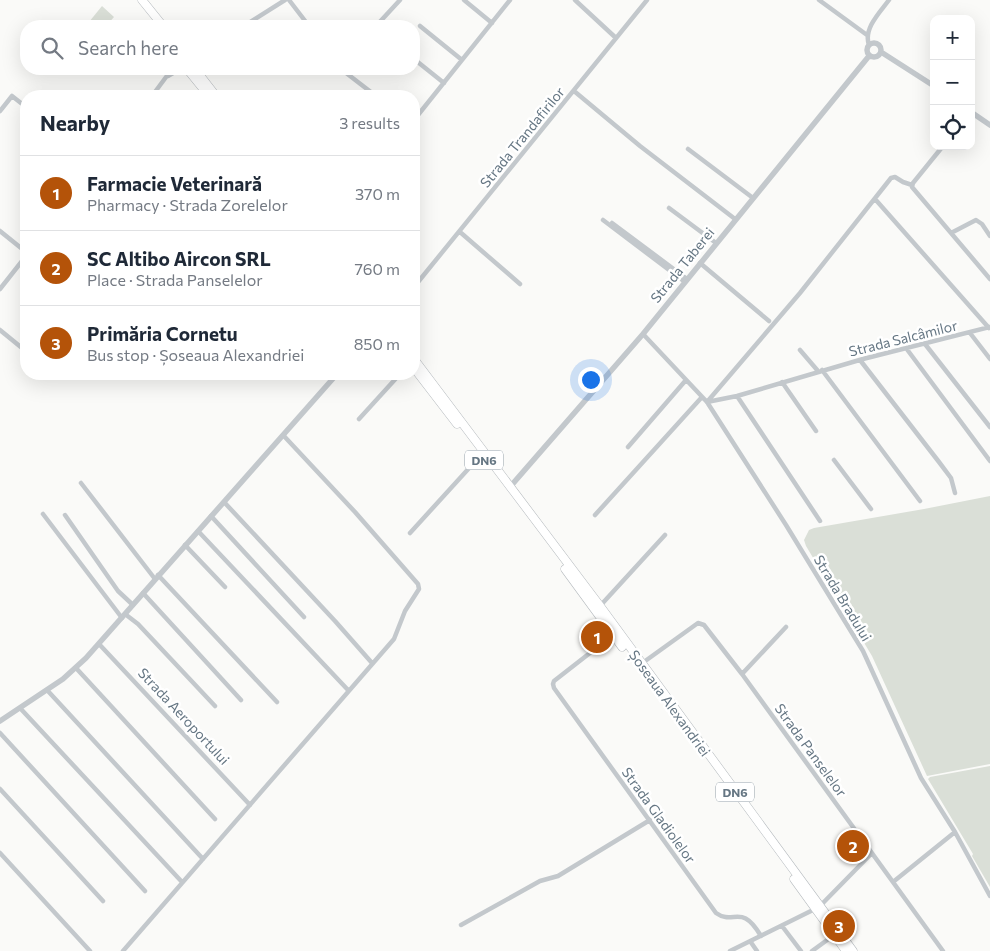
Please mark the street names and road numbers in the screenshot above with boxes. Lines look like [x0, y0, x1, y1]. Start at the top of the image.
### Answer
street label: Strada Trandafirilor [476, 83, 568, 191]
street label: Strada Taberei [647, 224, 717, 306]
street label: Strada Salcâmilor [847, 316, 959, 360]
road number: DN6 [465, 450, 503, 470]
street label: Strada Bradului [811, 552, 875, 644]
street label: Șoseaua Alexandriei [625, 647, 714, 760]
street label: Strada Aeroportului [135, 664, 233, 768]
street label: Strada Panselelor [771, 700, 851, 800]
street label: Strada Gladiolelor [619, 764, 700, 867]
road number: DN6 [716, 782, 754, 802]

